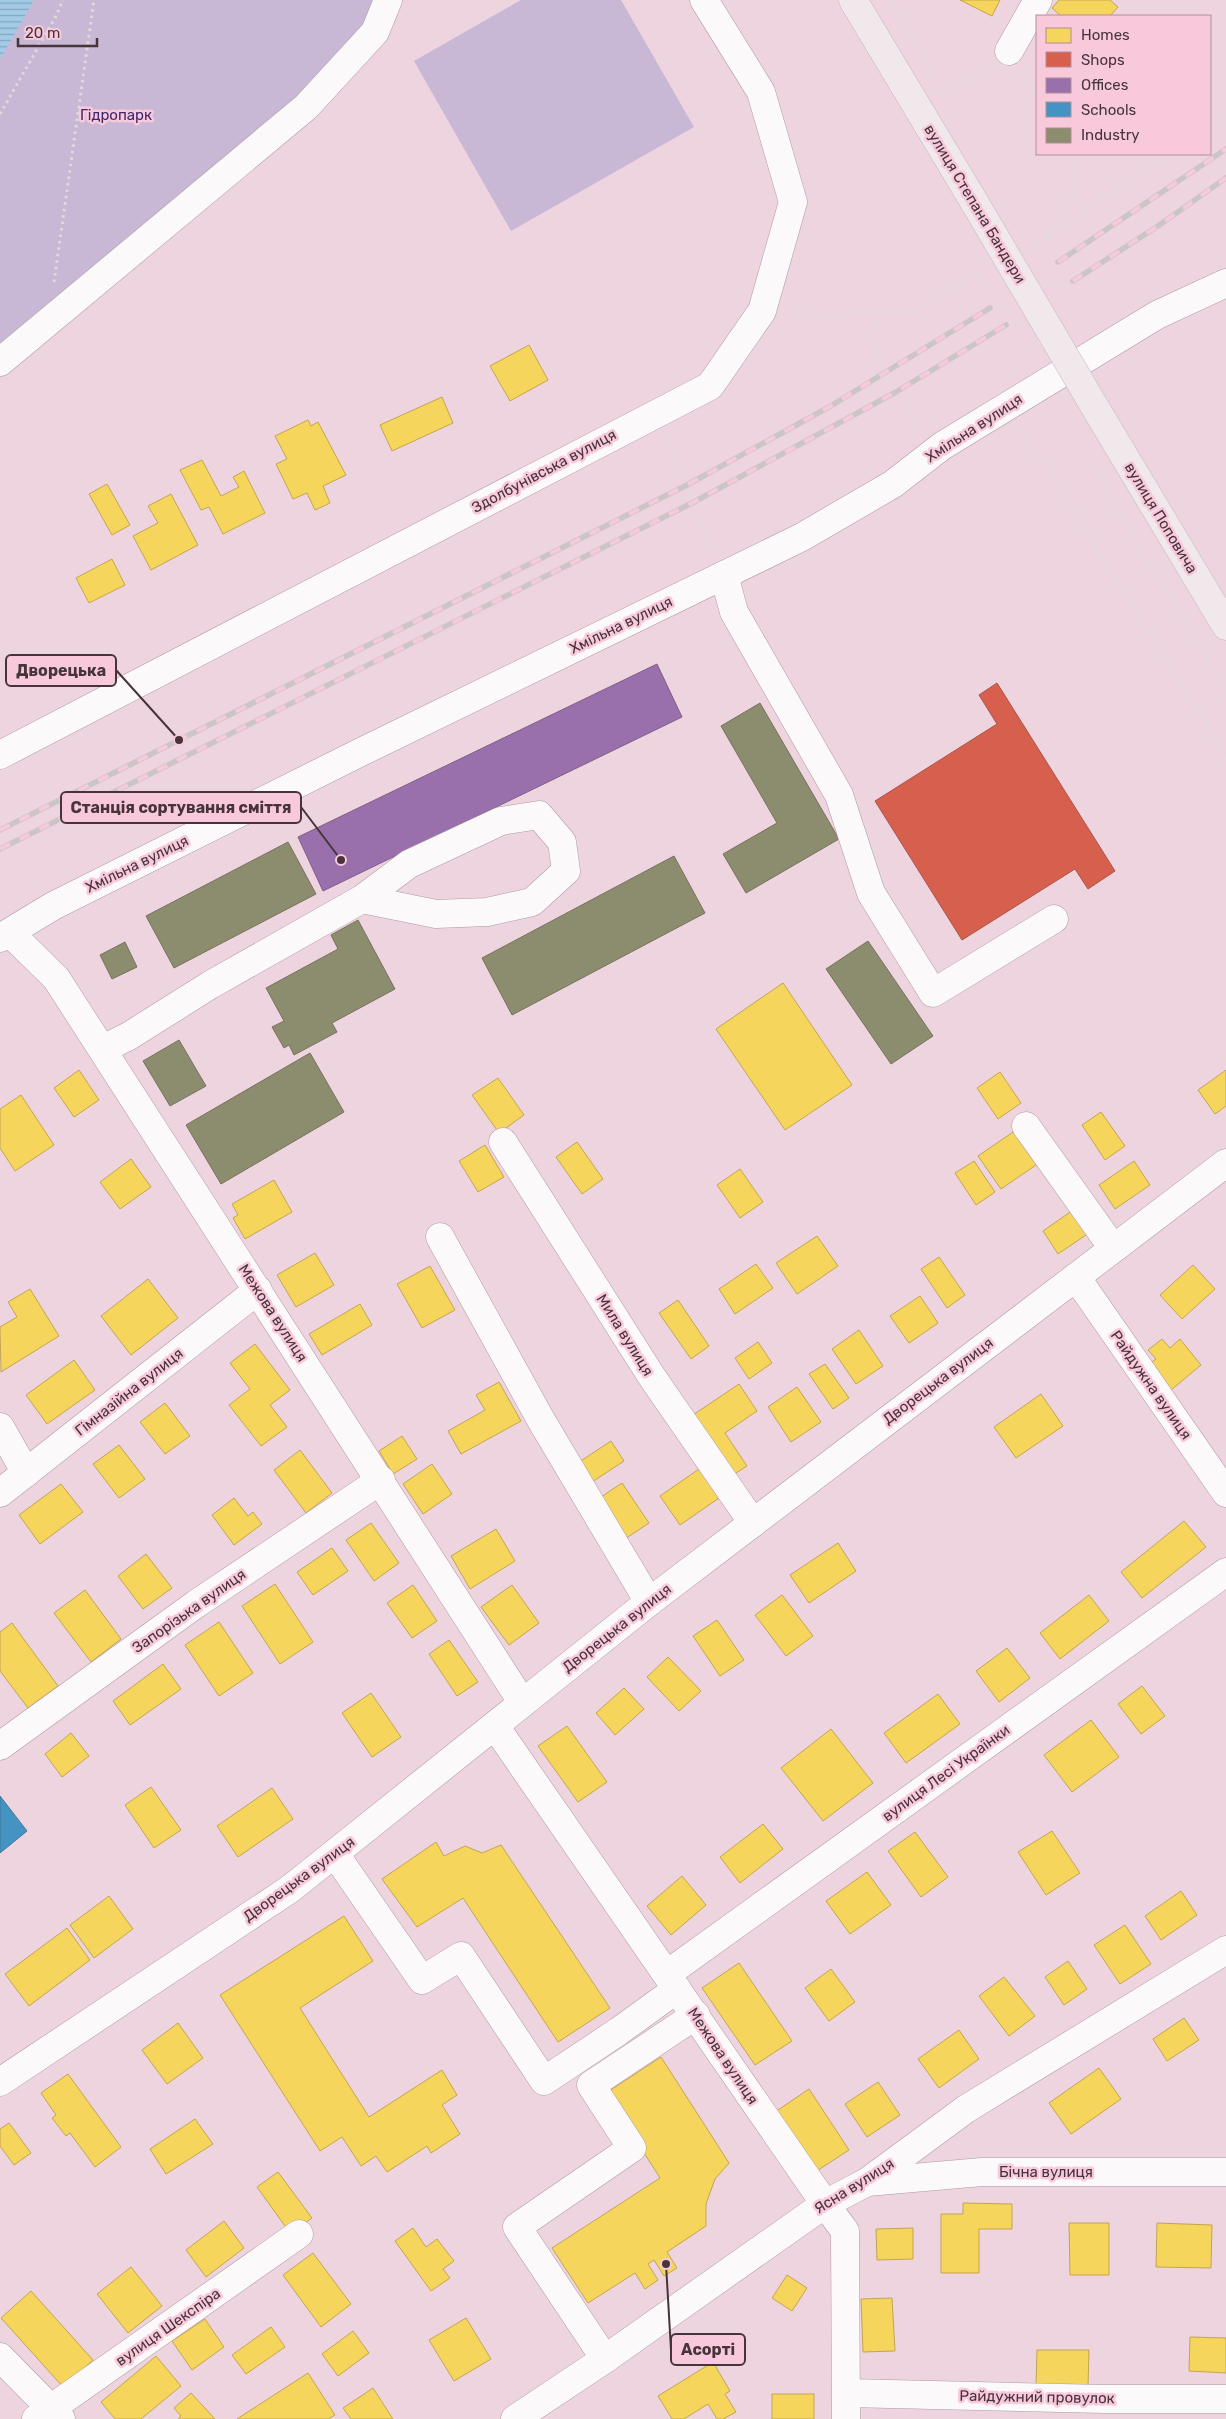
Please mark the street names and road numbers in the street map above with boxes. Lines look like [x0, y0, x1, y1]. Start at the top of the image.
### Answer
street label: вулиця Степана Бандери [920, 121, 1030, 287]
street label: Хмільна вулиця [922, 390, 1026, 466]
street label: Здолбунівська вулиця [469, 425, 619, 517]
street label: вулиця Поповича [1121, 459, 1201, 577]
street label: Хмільна вулиця [567, 592, 675, 658]
street label: Хмільна вулиця [83, 831, 191, 897]
street label: Межова вулиця [235, 1261, 311, 1365]
street label: Мила вулиця [593, 1291, 657, 1379]
street label: Райдужна вулиця [1107, 1327, 1195, 1443]
street label: Дворецька вулиця [879, 1334, 997, 1428]
street label: Гімназійна вулиця [71, 1344, 187, 1440]
street label: Запорізька вулиця [129, 1565, 249, 1657]
street label: Дворецька вулиця [559, 1580, 675, 1676]
street label: вулиця Лесі Українки [879, 1721, 1013, 1825]
street label: Дворецька вулиця [240, 1833, 358, 1925]
street label: Межова вулиця [684, 2004, 762, 2108]
street label: Ясна вулиця [811, 2154, 897, 2218]
street label: Бічна вулиця [999, 2163, 1093, 2181]
street label: вулиця Шекспіра [112, 2284, 224, 2370]
street label: Райдужний провулок [959, 2387, 1115, 2407]

